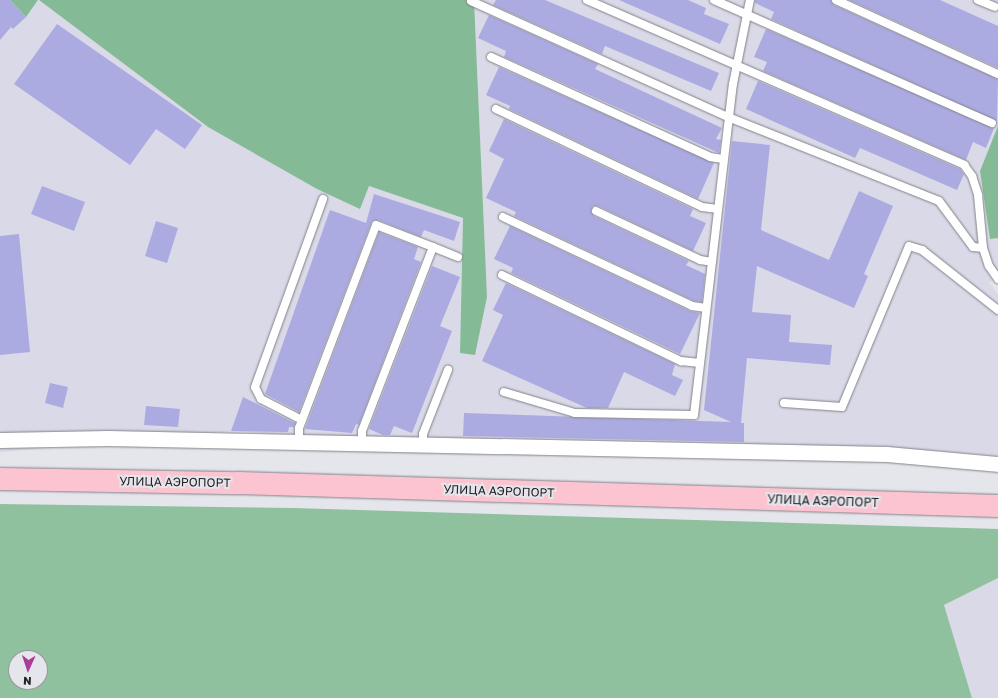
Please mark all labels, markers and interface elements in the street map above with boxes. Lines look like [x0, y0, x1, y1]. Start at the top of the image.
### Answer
street label: УЛИЦА АЭРОПОРТ [119, 474, 231, 490]
street label: УЛИЦА АЭРОПОРТ [443, 482, 555, 500]
street label: УЛИЦА АЭРОПОРТ [767, 492, 879, 510]
north arrow [8, 650, 48, 690]
text: N [23, 675, 32, 688]

